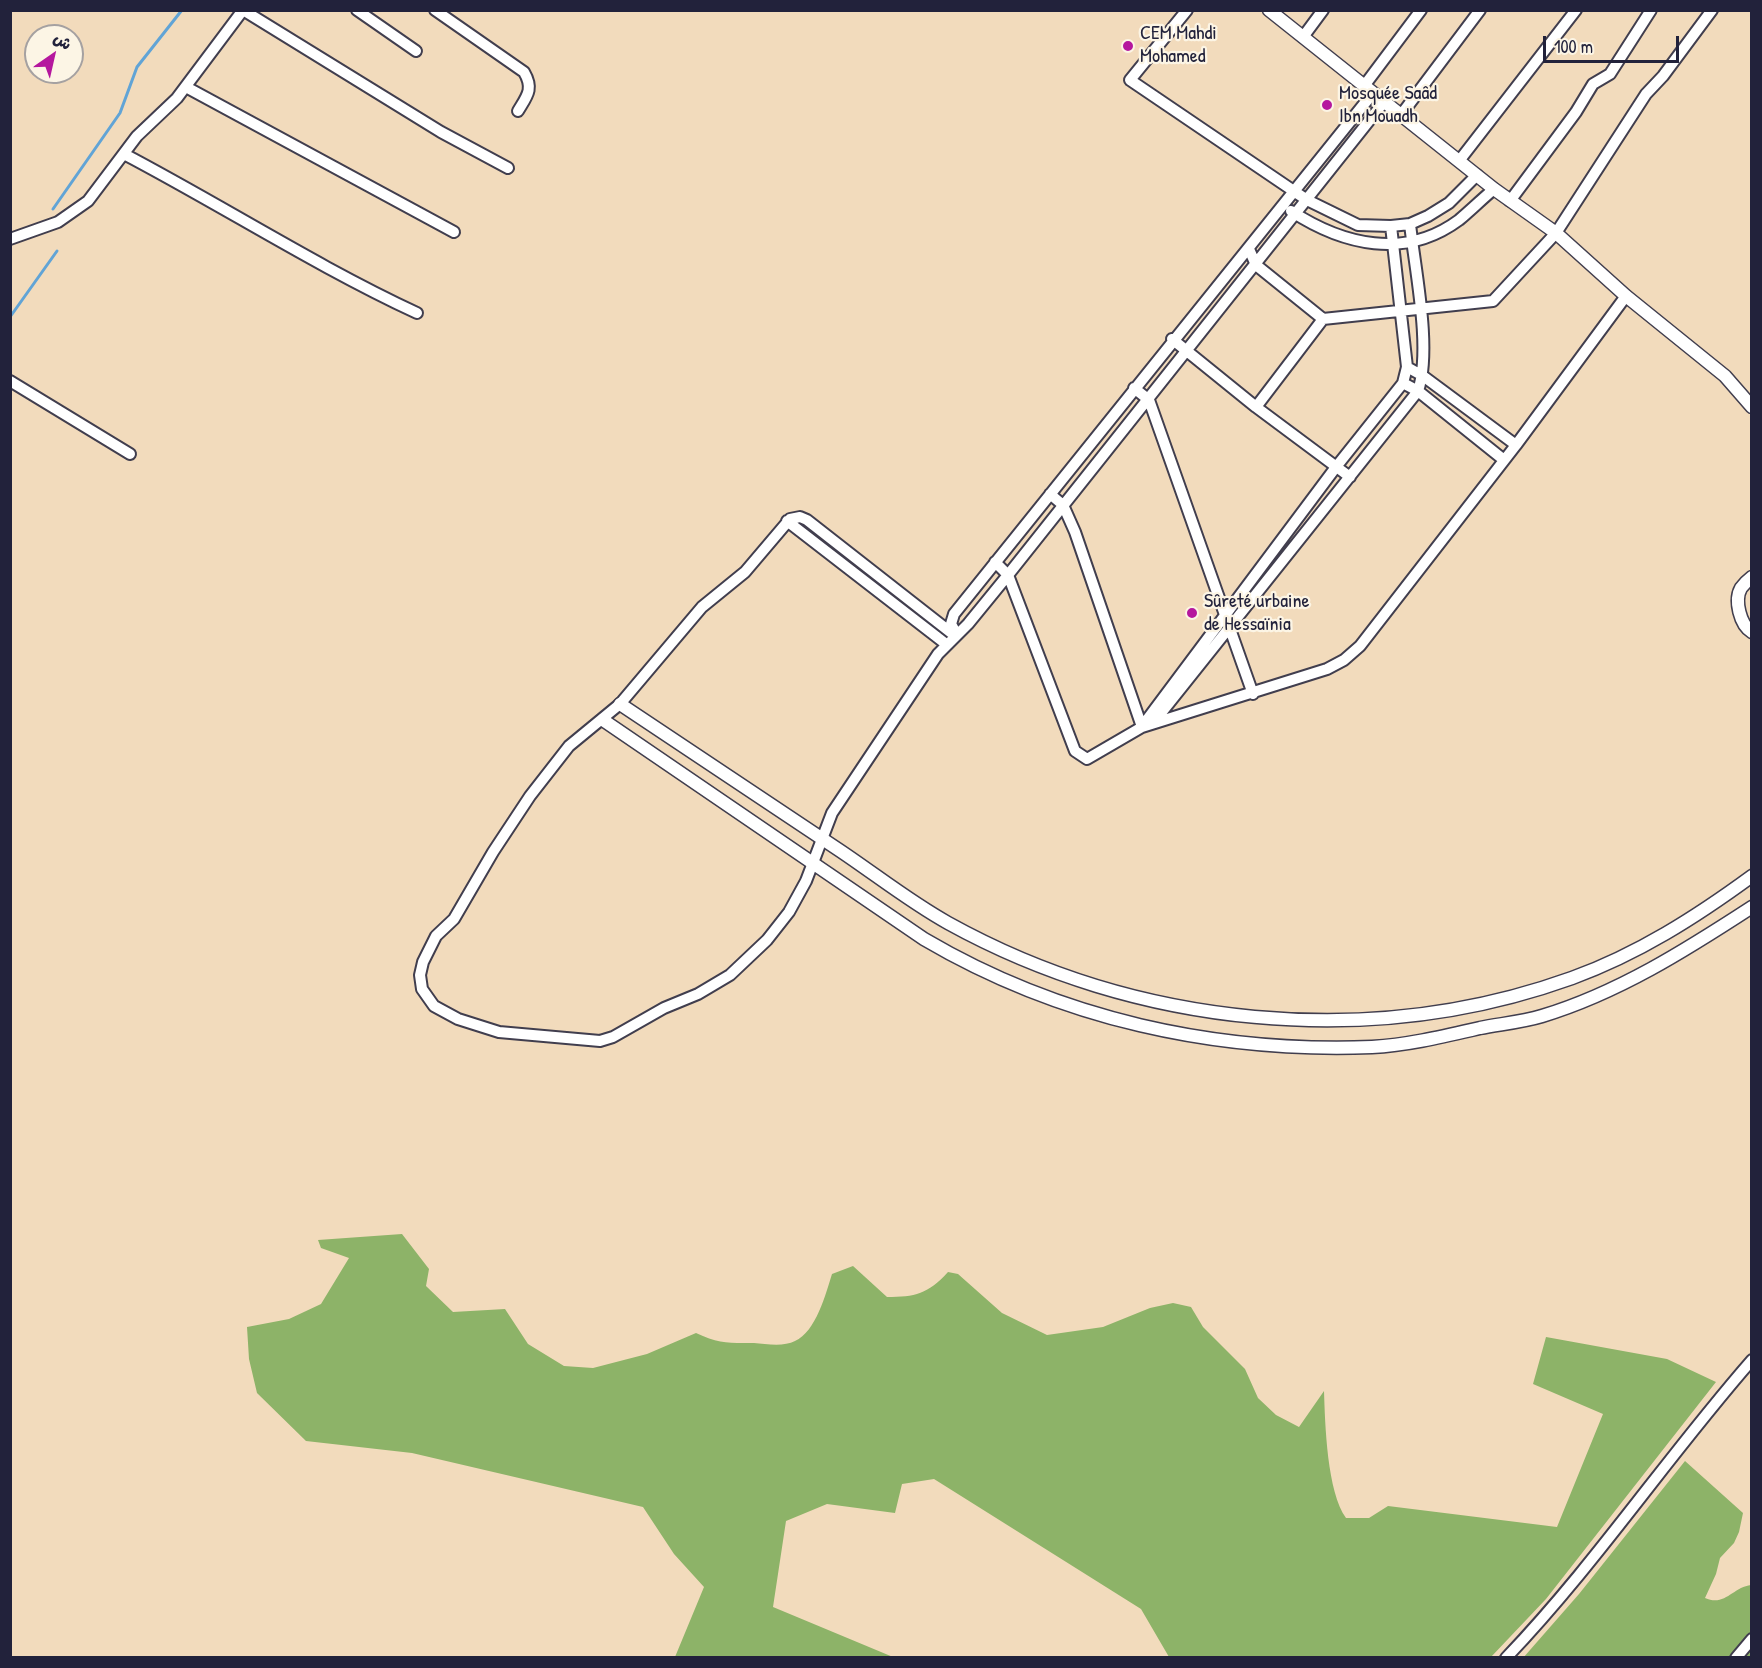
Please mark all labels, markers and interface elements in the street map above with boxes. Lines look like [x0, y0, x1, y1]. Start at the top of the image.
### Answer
place label: CEM Mahdi Mohamed [1140, 22, 1217, 69]
north arrow [24, 24, 84, 84]
scale bar [1546, 24, 1682, 62]
text: ش [49, 27, 76, 55]
text: 100 m [1554, 34, 1593, 59]
marker: CEM Mahdi Mohamed [1121, 39, 1135, 53]
place label: Mosquée Saâd Ibn Mouadh [1339, 82, 1437, 129]
marker: Mosquée Saâd Ibn Mouadh [1320, 98, 1334, 112]
place label: Sûreté urbaine de Hessaïnia [1204, 590, 1310, 637]
marker: Sûreté urbaine de Hessaïnia [1185, 606, 1199, 620]

